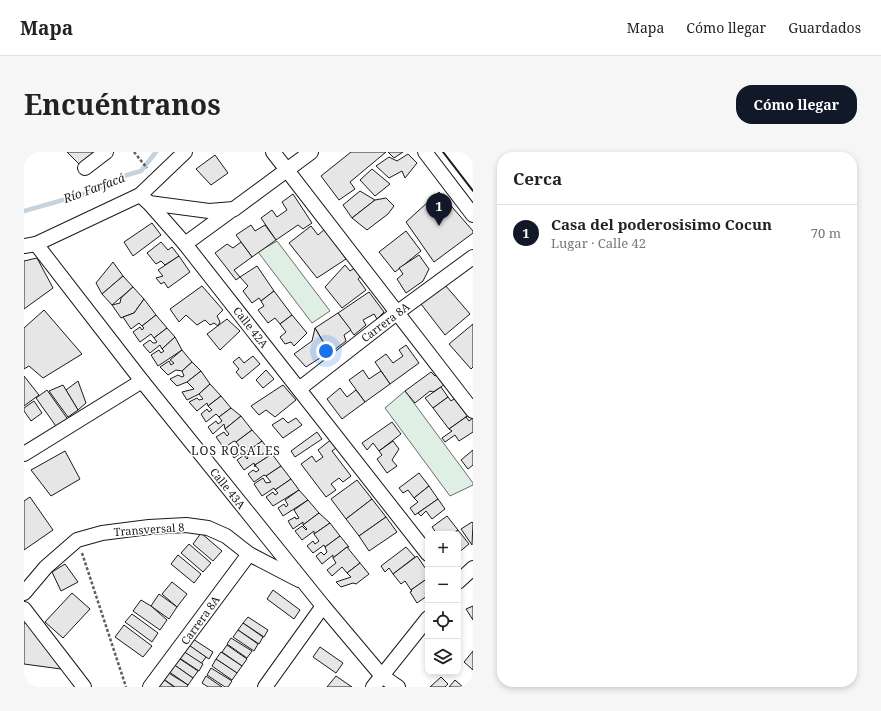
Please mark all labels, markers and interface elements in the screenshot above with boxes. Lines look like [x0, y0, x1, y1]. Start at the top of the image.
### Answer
text: Mapa [20, 15, 73, 41]
text: Mapa [627, 18, 664, 37]
text: Cómo llegar [686, 18, 766, 37]
text: Guardados [788, 18, 861, 37]
text: Encuéntranos [24, 85, 221, 123]
button: Cómo llegar [736, 85, 857, 124]
text: Cerca [513, 167, 562, 190]
water label: Río Farfacá [60, 169, 127, 207]
pin: 1 [426, 193, 452, 226]
text: Casa del poderosisimo Cocun [551, 214, 772, 234]
text: 1 [522, 224, 530, 242]
text: 70 m [811, 224, 841, 242]
text: Lugar · Calle 42 [551, 234, 646, 252]
street label: Carrera 8A [358, 299, 413, 345]
street label: Calle 42A [230, 303, 272, 351]
your location [316, 341, 336, 361]
district label: LOS ROSALES [191, 442, 281, 459]
street label: Calle 43A [207, 464, 249, 512]
street label: Transversal 8 [113, 519, 185, 539]
map controls [425, 531, 461, 675]
button: + [425, 531, 461, 567]
button: − [425, 567, 461, 603]
street label: Carrera 8A [177, 592, 223, 648]
button: locate [425, 603, 461, 639]
button: layers [425, 639, 461, 675]

